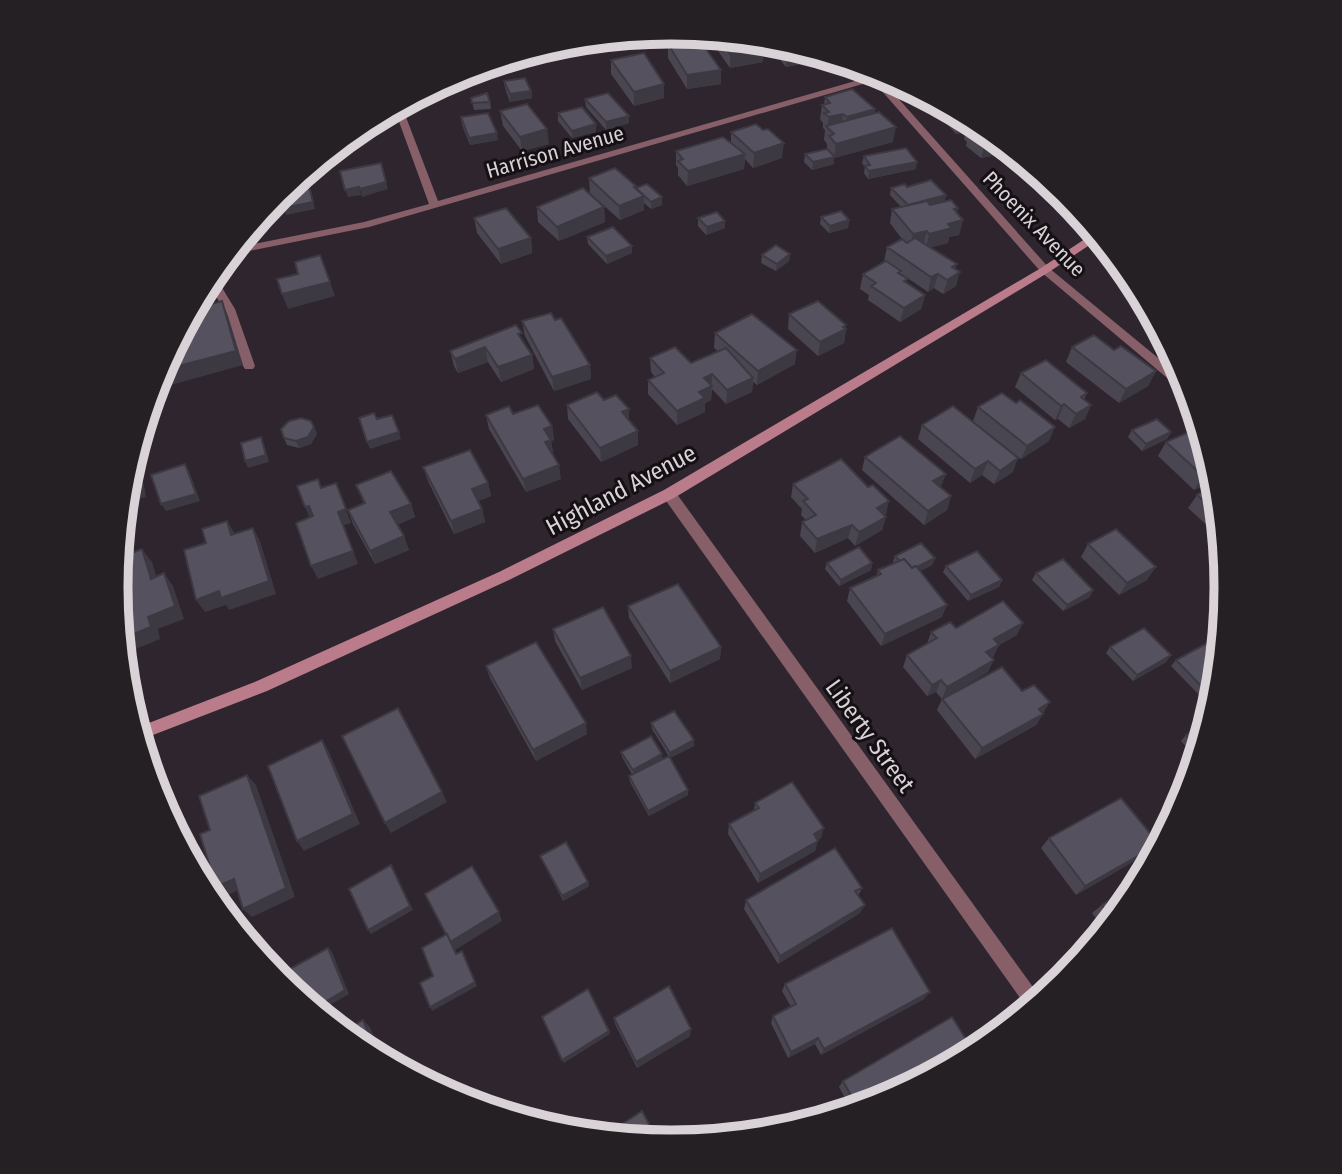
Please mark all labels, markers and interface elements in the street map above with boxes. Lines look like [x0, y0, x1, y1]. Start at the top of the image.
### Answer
street label: Harrison Avenue [483, 120, 627, 184]
street label: Phoenix Avenue [977, 166, 1091, 282]
street label: Highland Avenue [541, 439, 701, 541]
street label: Liberty Street [820, 674, 920, 798]

